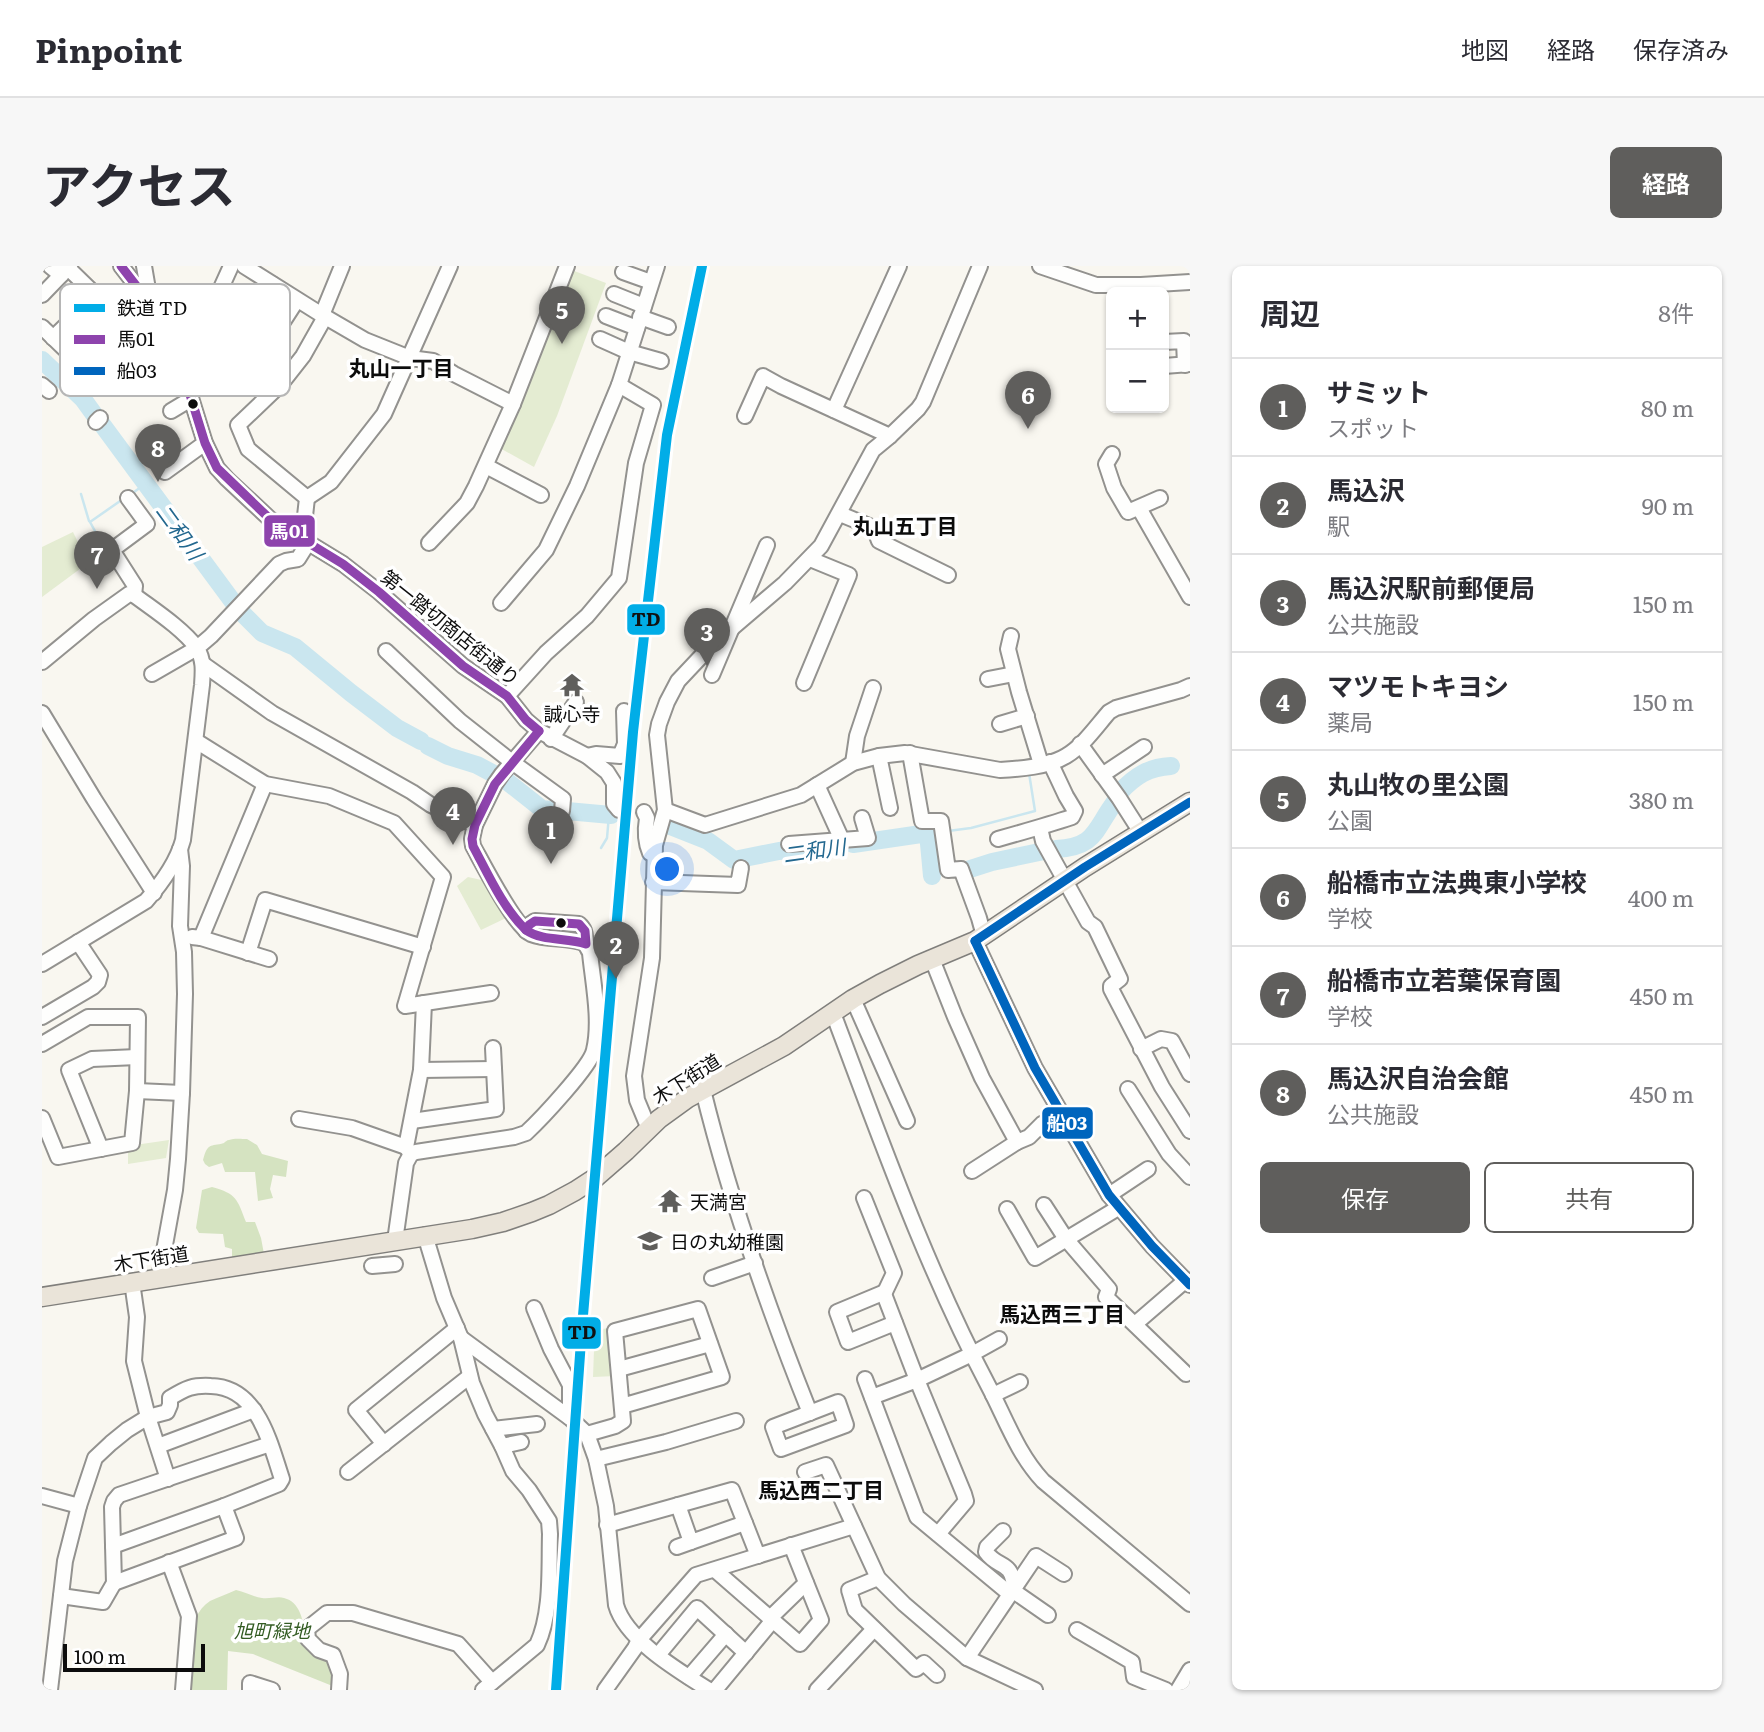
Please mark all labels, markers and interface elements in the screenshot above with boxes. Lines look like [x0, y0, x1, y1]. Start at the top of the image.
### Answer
text: Pinpoint [35, 24, 182, 73]
text: 地図 [1461, 31, 1509, 66]
text: 経路 [1547, 31, 1595, 66]
text: 保存済み [1633, 31, 1729, 66]
text: アクセス [42, 146, 236, 219]
button: 経路 [1610, 147, 1722, 218]
legend [60, 284, 290, 396]
pin: 5 [539, 286, 585, 344]
map controls [1106, 287, 1169, 413]
button: + [1106, 287, 1169, 350]
text: 周辺 [1260, 290, 1320, 334]
text: 鉄道 TD [117, 293, 187, 321]
text: 8件 [1658, 295, 1694, 329]
text: 馬01 [117, 324, 155, 352]
button: − [1106, 350, 1169, 413]
district label: 丸山一丁目 [349, 351, 454, 382]
text: 船03 [117, 356, 157, 384]
pin: 6 [1005, 371, 1051, 429]
text: サミット [1327, 371, 1431, 410]
text: 1 [1278, 390, 1288, 424]
text: 80 m [1641, 390, 1694, 424]
unlabelled marker [186, 397, 200, 411]
text: スポット [1327, 410, 1419, 444]
pin: 8 [135, 424, 181, 482]
text: 馬込沢 [1327, 469, 1405, 508]
text: 2 [1277, 488, 1289, 522]
text: 90 m [1642, 488, 1694, 522]
water label: 二和川 [150, 496, 213, 567]
text: 駅 [1327, 508, 1350, 542]
district label: 丸山五丁目 [853, 509, 958, 540]
line badge: 馬01 [263, 514, 316, 548]
text: 馬01 [270, 516, 308, 544]
pin: 7 [74, 531, 120, 589]
street label: 第一踏切商店街通り [376, 562, 526, 692]
text: 馬込沢駅前郵便局 [1327, 567, 1535, 606]
text: 3 [1277, 586, 1289, 620]
text: 150 m [1633, 586, 1694, 620]
line badge: TD [626, 603, 666, 636]
text: TD [632, 604, 660, 632]
text: 公共施設 [1327, 606, 1419, 640]
pin: 3 [684, 608, 730, 666]
text: マツモトキヨシ [1327, 665, 1509, 704]
temple icon: 誠心寺 [558, 671, 586, 699]
text: 4 [1276, 684, 1290, 718]
text: 150 m [1633, 684, 1694, 718]
place label: 誠心寺 [543, 699, 601, 727]
text: 薬局 [1327, 704, 1373, 738]
text: 丸山牧の里公園 [1327, 763, 1509, 802]
text: 5 [1277, 782, 1289, 816]
text: 380 m [1629, 782, 1694, 816]
pin: 4 [430, 787, 476, 845]
text: 公園 [1327, 802, 1373, 836]
pin: 1 [528, 806, 574, 864]
water label: 二和川 [781, 829, 849, 869]
your location [650, 852, 684, 886]
text: 船橋市立法典東小学校 [1327, 861, 1587, 900]
text: 6 [1276, 880, 1290, 914]
text: 400 m [1628, 880, 1694, 914]
text: 学校 [1327, 900, 1373, 934]
unlabelled marker [554, 916, 568, 930]
pin: 2 [593, 921, 639, 979]
text: 船橋市立若葉保育園 [1327, 959, 1561, 998]
text: 7 [1277, 978, 1289, 1012]
text: 450 m [1629, 978, 1694, 1012]
text: 学校 [1327, 998, 1373, 1032]
street label: 木下街道 [646, 1046, 726, 1110]
text: 馬込沢自治会館 [1327, 1057, 1509, 1096]
text: 8 [1276, 1076, 1290, 1110]
text: 450 m [1629, 1076, 1694, 1110]
text: 公共施設 [1327, 1096, 1419, 1130]
line badge: 船03 [1041, 1106, 1094, 1140]
text: 船03 [1047, 1108, 1087, 1136]
button: 保存 [1260, 1162, 1470, 1233]
button: 共有 [1484, 1162, 1694, 1233]
temple icon: 天満宮 [656, 1187, 684, 1215]
place label: 天満宮 [690, 1187, 747, 1215]
school or university icon: 日の丸幼稚園 [636, 1227, 664, 1255]
place label: 日の丸幼稚園 [670, 1227, 784, 1255]
street label: 木下街道 [111, 1238, 191, 1278]
district label: 馬込西三丁目 [999, 1297, 1125, 1328]
line badge: TD [561, 1316, 602, 1350]
text: TD [568, 1317, 596, 1345]
district label: 馬込西二丁目 [758, 1473, 884, 1504]
park label: 旭町緑地 [234, 1616, 312, 1644]
scale bar [63, 1641, 205, 1673]
text: 100 m [74, 1642, 126, 1670]

